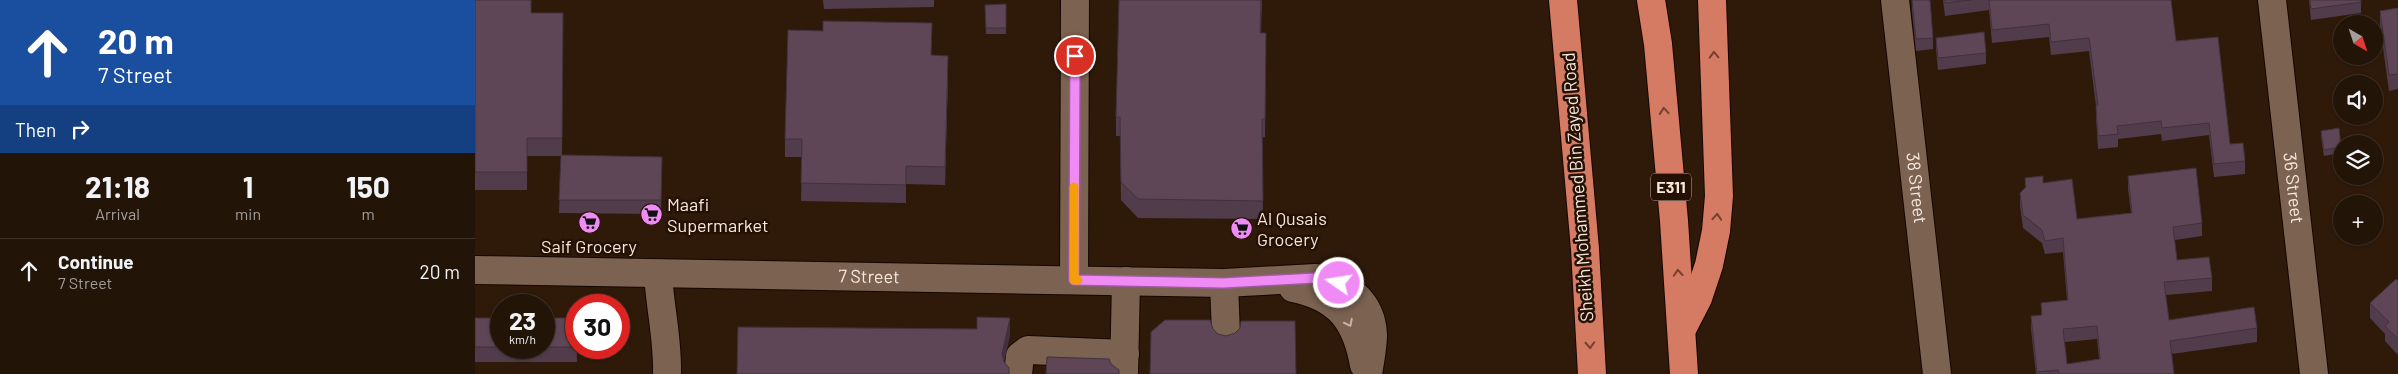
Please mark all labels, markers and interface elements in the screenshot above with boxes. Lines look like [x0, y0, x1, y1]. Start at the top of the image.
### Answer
north arrow [2333, 15, 2383, 65]
map controls [2333, 15, 2383, 245]
text: 20 m [98, 19, 174, 61]
icon: ahead [15, 20, 80, 85]
pin [1054, 35, 1096, 77]
icon: arrive [1061, 42, 1089, 70]
one-way arrow [1709, 50, 1719, 58]
street label: Sheikh Mohammed Bin Zayed Road [1557, 52, 1597, 322]
text: 7 Street [98, 61, 173, 87]
button: sound [2333, 75, 2383, 125]
one-way arrow [1659, 107, 1670, 115]
icon: right [66, 115, 94, 143]
text: Then [15, 118, 56, 141]
button: layers [2333, 135, 2383, 185]
street label: 38 Street [1902, 151, 1932, 224]
street label: 36 Street [2279, 151, 2309, 224]
text: 21:18 [85, 168, 150, 204]
text: 1 [243, 168, 253, 204]
text: 150 [346, 168, 390, 204]
road number: E311 [1651, 173, 1691, 200]
place label: Maafi Supermarket [667, 193, 768, 236]
button: + [2333, 195, 2383, 245]
supermarket icon: Maafi Supermarket [639, 203, 663, 227]
text: Arrival [95, 204, 140, 223]
text: min [235, 204, 261, 223]
text: m [361, 204, 375, 223]
place label: Al Qusais Grocery [1257, 207, 1327, 250]
supermarket icon: Saif Grocery [577, 210, 601, 234]
one-way arrow [1712, 213, 1723, 221]
supermarket icon: Al Qusais Grocery [1229, 217, 1253, 241]
place label: Saif Grocery [541, 235, 637, 257]
text: Continue [58, 250, 134, 273]
position arrow [1312, 256, 1364, 308]
icon: ahead [15, 257, 43, 285]
text: 20 m [420, 260, 460, 283]
street label: 7 Street [838, 264, 900, 287]
one-way arrow [1672, 269, 1683, 277]
text: 7 Street [58, 273, 112, 292]
speed limit sign: 30 [565, 294, 630, 359]
text: 23 [509, 305, 536, 335]
one-way arrow [1343, 318, 1353, 327]
text: km/h [509, 332, 536, 346]
one-way arrow [1585, 341, 1596, 349]

